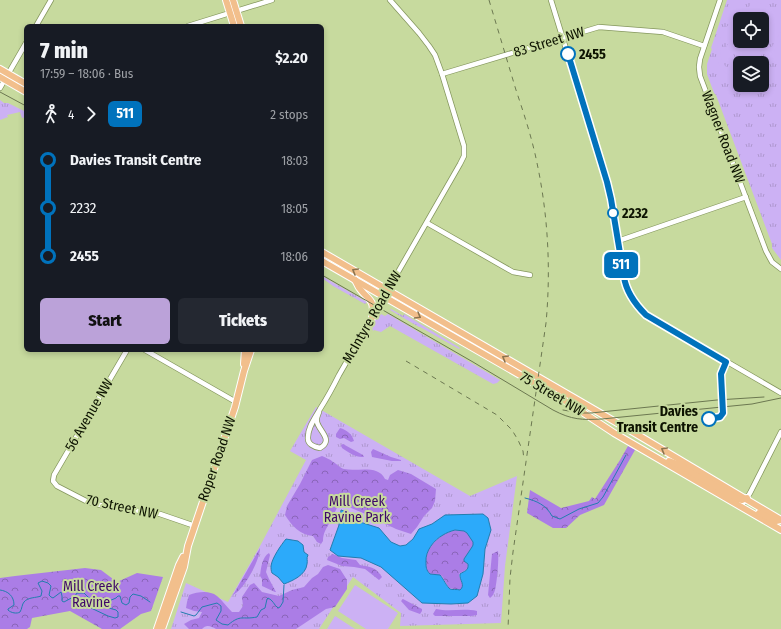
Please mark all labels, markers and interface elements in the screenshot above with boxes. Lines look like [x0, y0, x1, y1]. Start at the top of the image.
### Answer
map controls [733, 12, 769, 92]
button: locate [733, 12, 769, 48]
street label: 83 Street NW [511, 23, 587, 61]
text: 7 min [40, 37, 88, 64]
marker: 2455 [560, 46, 576, 62]
place label: 2455 [578, 46, 606, 63]
text: $2.20 [275, 49, 308, 67]
button: layers [733, 56, 769, 92]
text: 17:59 – 18:06 · Bus [40, 66, 133, 81]
street label: Wagner Road NW [698, 89, 749, 186]
icon: walk [40, 103, 62, 125]
icon: forward [80, 103, 102, 125]
text: 511 [116, 105, 134, 122]
text: 4 [68, 107, 74, 122]
text: 2 stops [270, 107, 308, 122]
text: Davies Transit Centre [70, 151, 201, 169]
text: 18:03 [281, 153, 308, 168]
text: 2232 [70, 199, 96, 217]
text: 18:05 [281, 201, 308, 216]
place label: 2232 [621, 205, 648, 222]
marker: 2232 [607, 207, 619, 219]
text: 2455 [70, 247, 99, 265]
text: 18:06 [280, 249, 308, 264]
line badge: 511 [598, 252, 644, 278]
text: 511 [612, 256, 630, 273]
street label: McIntyre Road NW [339, 267, 406, 366]
one-way arrow [352, 269, 359, 276]
button: Start [40, 298, 170, 344]
button: Tickets [178, 298, 308, 344]
one-way arrow [414, 311, 421, 318]
one-way arrow [502, 356, 509, 363]
street label: 75 Street NW [517, 368, 588, 420]
street label: 56 Avenue NW [61, 375, 117, 454]
place label: Davies Transit Centre [617, 403, 698, 436]
marker: Davies Transit Centre [701, 411, 717, 427]
street label: Roper Road NW [195, 414, 240, 504]
one-way arrow [661, 448, 669, 455]
street label: 70 Street NW [85, 491, 160, 523]
park label: Mill Creek Ravine Park [324, 493, 391, 526]
park label: Mill Creek Ravine [63, 578, 119, 611]

